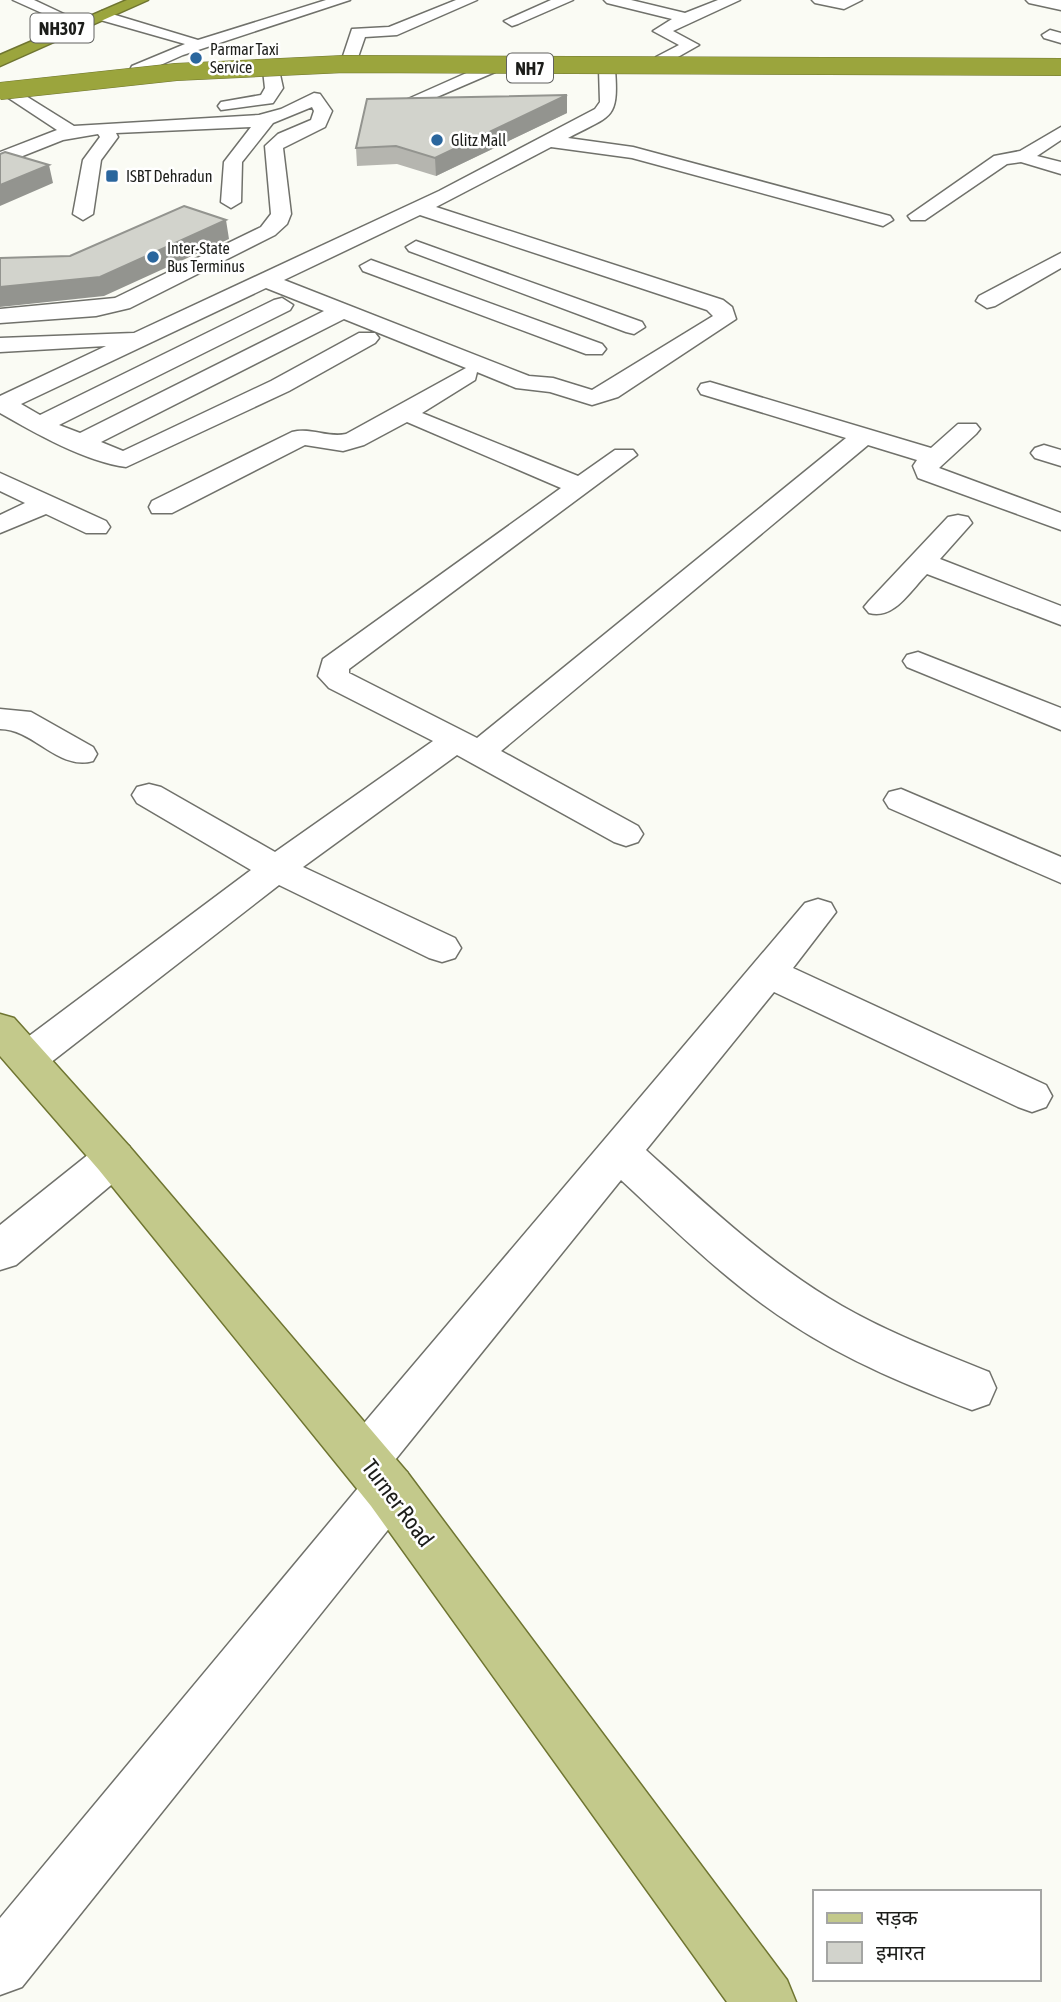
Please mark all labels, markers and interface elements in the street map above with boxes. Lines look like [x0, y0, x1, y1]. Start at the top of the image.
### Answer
road number: NH307 [31, 13, 94, 42]
place label: Parmar Taxi Service [210, 40, 279, 76]
marker: Parmar Taxi Service [188, 50, 204, 66]
road number: NH7 [507, 54, 553, 82]
place label: Glitz Mall [451, 131, 507, 149]
marker: Glitz Mall [429, 132, 445, 148]
place label: ISBT Dehradun [126, 167, 213, 185]
marker: ISBT Dehradun [104, 168, 120, 184]
place label: Inter-State Bus Terminus [167, 239, 245, 275]
marker: Inter-State Bus Terminus [145, 249, 161, 265]
street label: Turner Road [357, 1454, 439, 1552]
legend [813, 1890, 1040, 1981]
text: सड़क [876, 1905, 918, 1929]
text: इमारत [876, 1940, 926, 1964]

